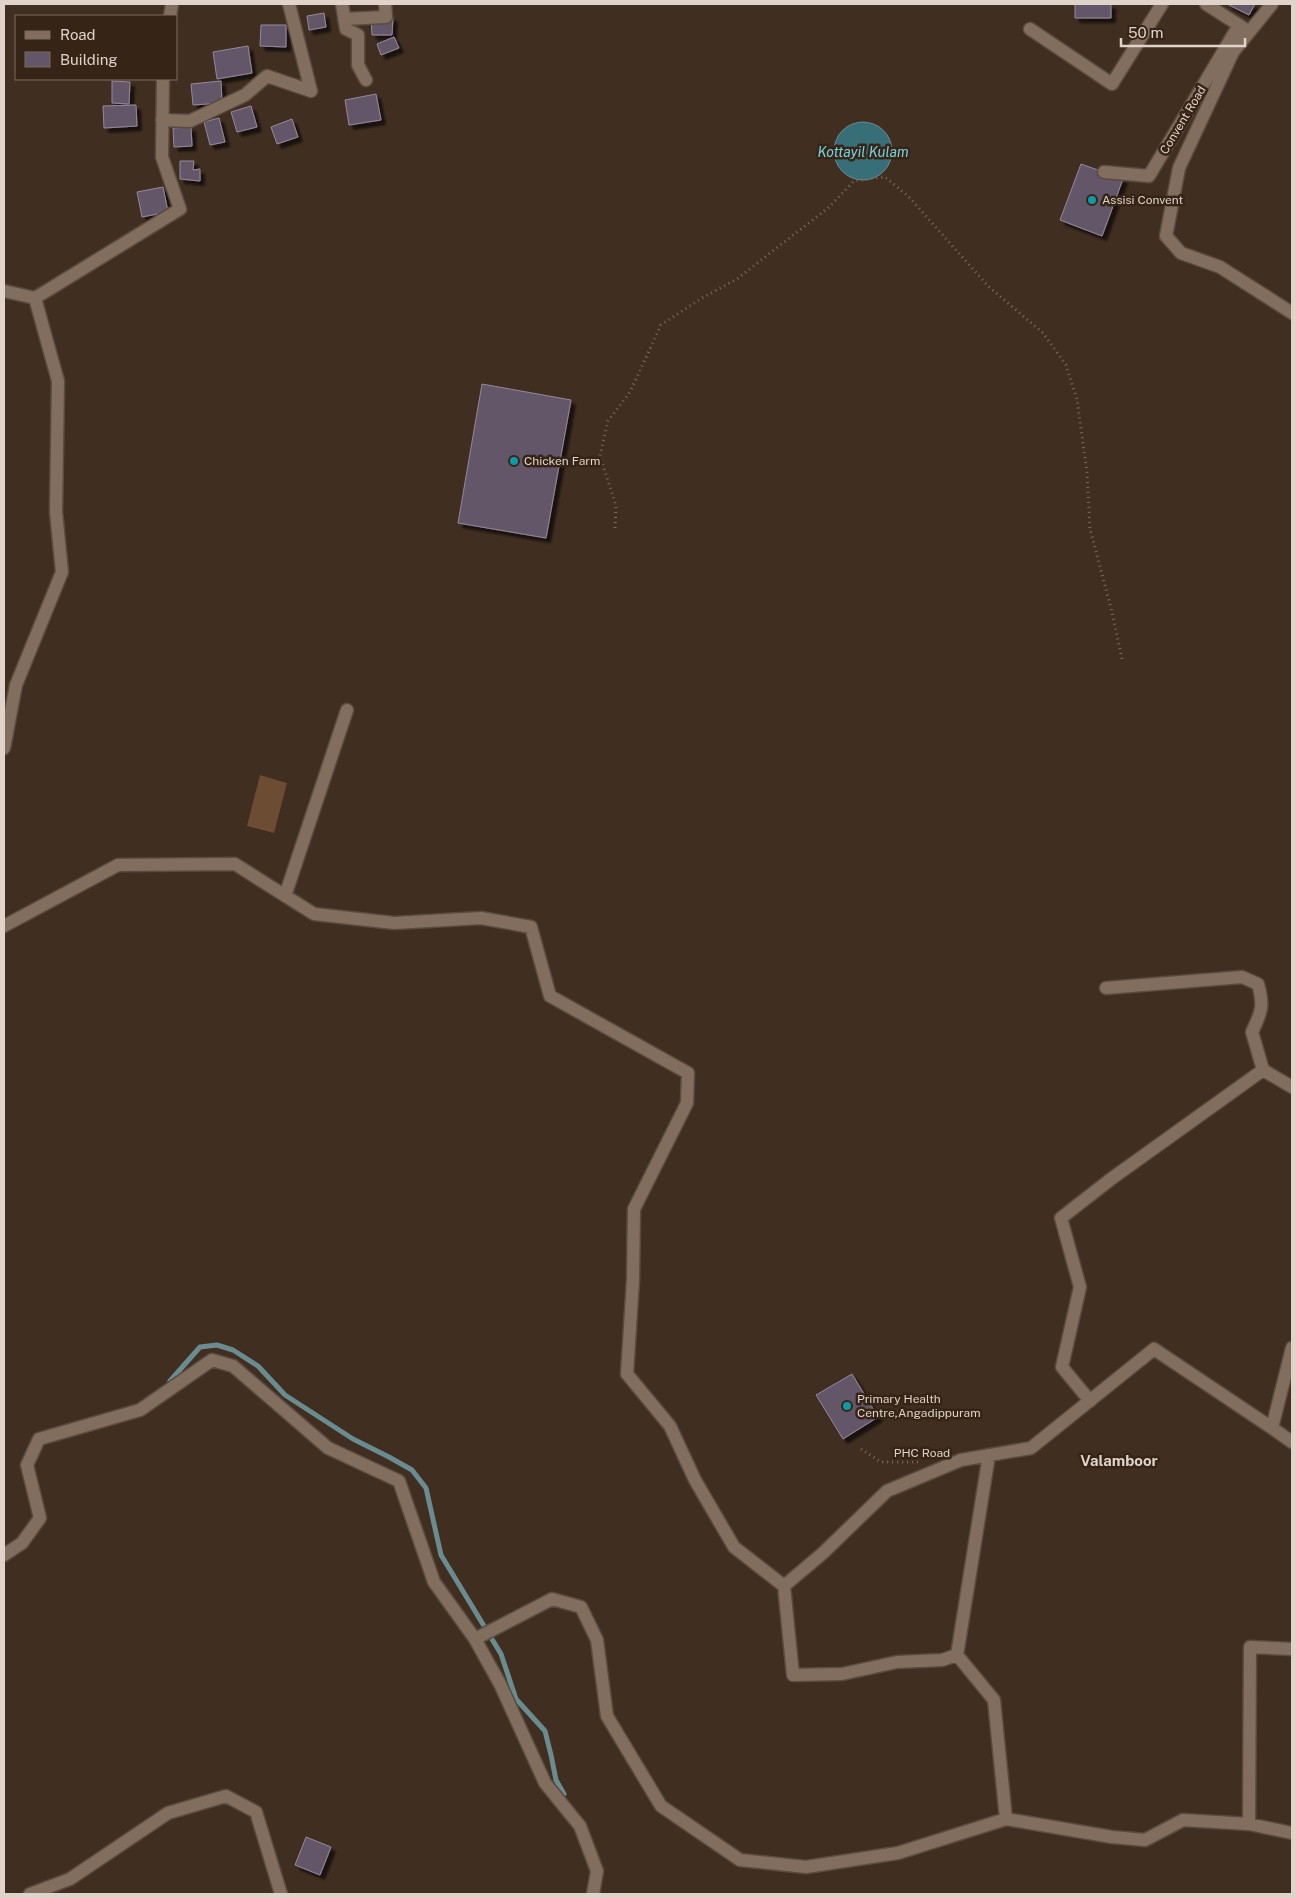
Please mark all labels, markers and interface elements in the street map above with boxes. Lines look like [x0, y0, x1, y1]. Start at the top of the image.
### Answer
legend [15, 15, 178, 80]
scale bar [1121, 15, 1245, 47]
text: 50 m [1128, 24, 1163, 41]
text: Road [60, 26, 96, 43]
text: Building [60, 51, 118, 68]
street label: Convent Road [1157, 83, 1209, 157]
water label: Kottayil Kulam [817, 144, 909, 160]
place label: Assisi Convent [1102, 193, 1184, 207]
marker: Assisi Convent [1086, 194, 1098, 206]
place label: Chicken Farm [524, 454, 600, 468]
marker: Chicken Farm [508, 455, 520, 467]
place label: Primary Health Centre,Angadippuram [857, 1392, 981, 1420]
marker: Primary Health Centre,Angadippuram [841, 1400, 853, 1412]
street label: PHC Road [894, 1446, 950, 1460]
district label: Valamboor [1080, 1452, 1158, 1469]

